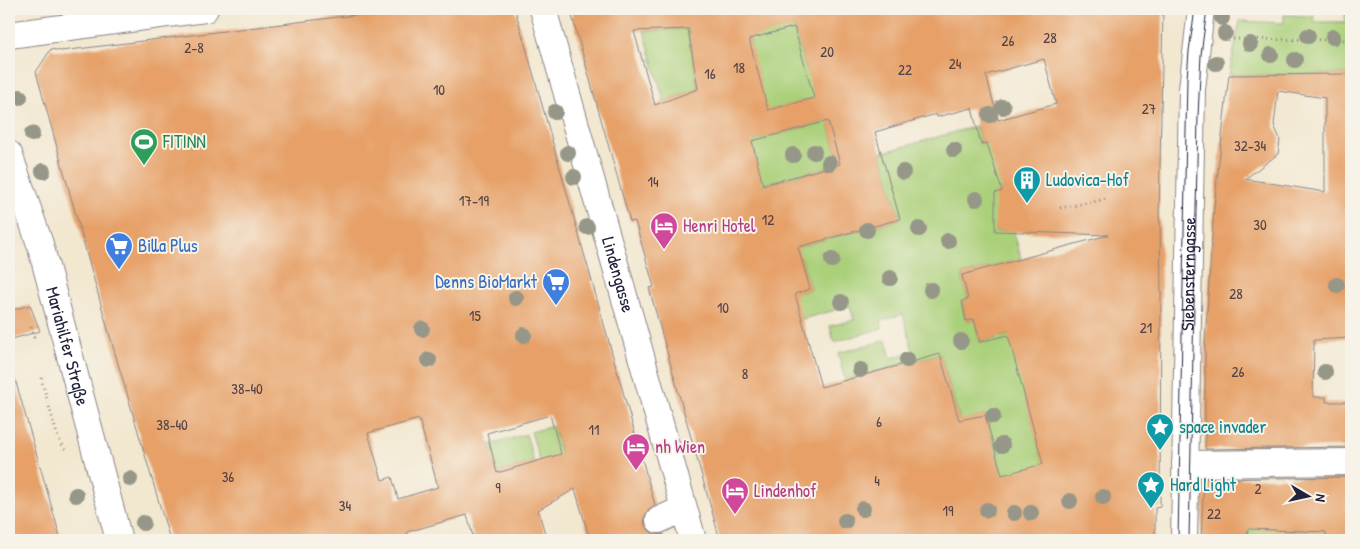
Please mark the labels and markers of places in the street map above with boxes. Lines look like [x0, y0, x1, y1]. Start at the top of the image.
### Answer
sports icon: FITINN [129, 127, 159, 166]
place label: FITINN [162, 129, 206, 154]
building icon: Ludovica-Hof [1012, 165, 1042, 204]
place label: Ludovica-Hof [1046, 167, 1129, 192]
hotel icon: Henri Hotel [649, 211, 679, 250]
place label: Henri Hotel [683, 213, 756, 238]
supermarket icon: Billa Plus [104, 231, 134, 270]
place label: Billa Plus [138, 233, 198, 258]
supermarket icon: Denns BioMarkt [541, 267, 571, 306]
place label: Denns BioMarkt [435, 269, 538, 294]
place icon: space invader [1145, 412, 1175, 451]
place label: space invader [1179, 414, 1267, 439]
hotel icon: nh Wien [621, 432, 651, 471]
place label: nh Wien [655, 434, 705, 459]
place icon: Hard Light [1136, 470, 1166, 509]
place label: Hard Light [1170, 472, 1237, 497]
hotel icon: Lindenhof [720, 476, 750, 515]
place label: Lindenhof [754, 478, 817, 503]

